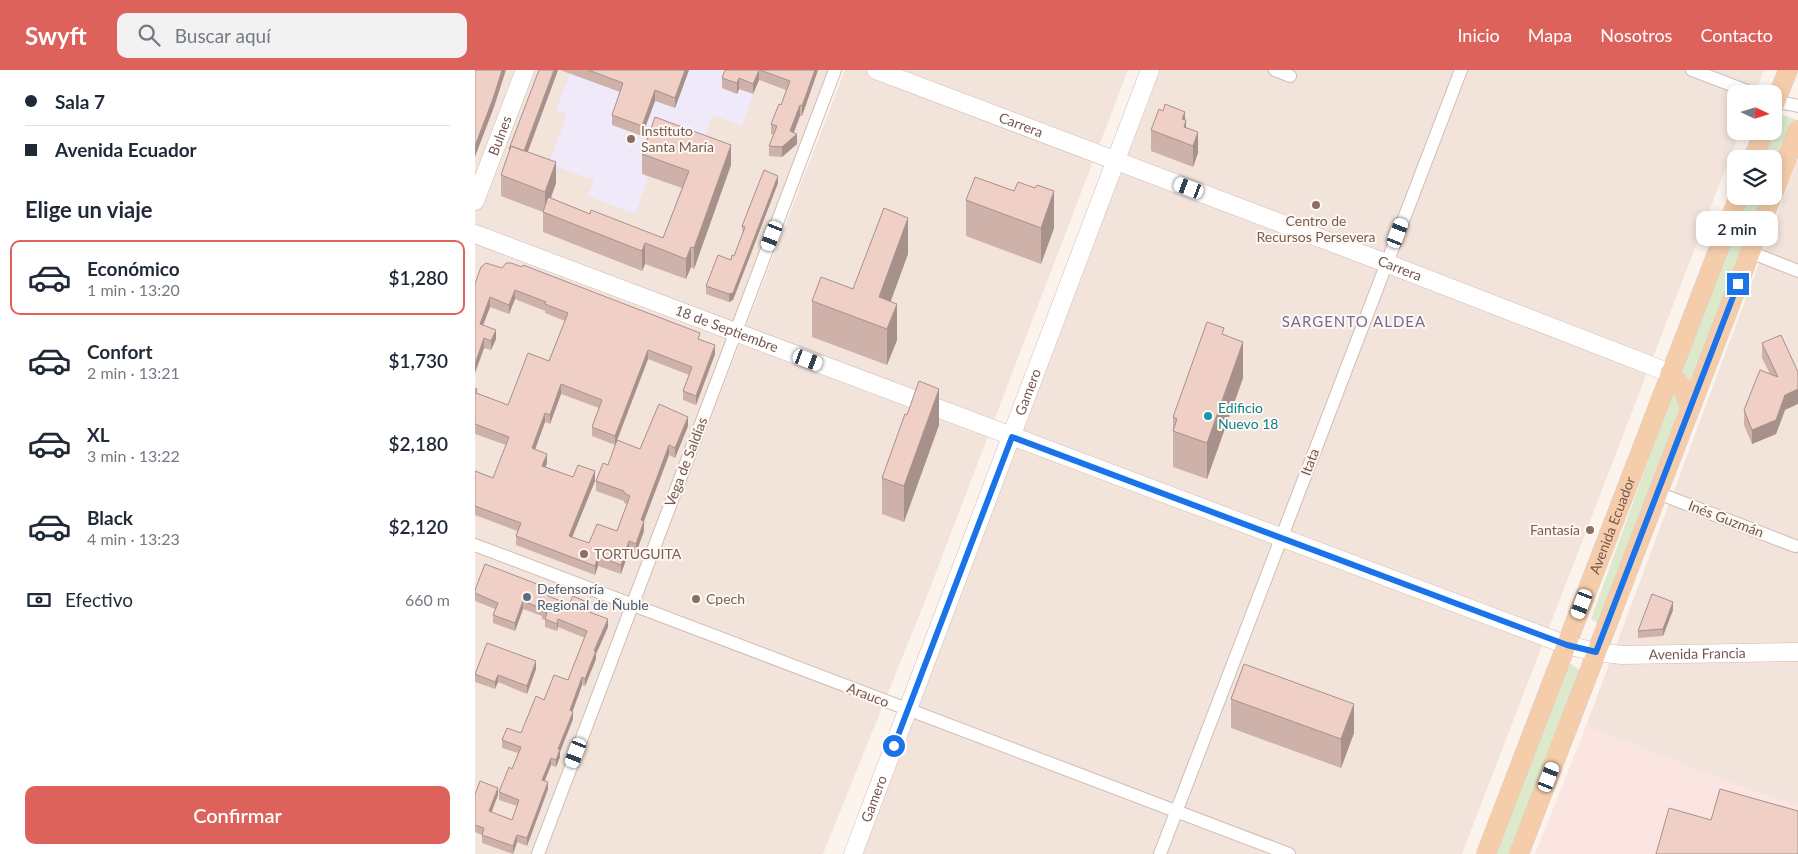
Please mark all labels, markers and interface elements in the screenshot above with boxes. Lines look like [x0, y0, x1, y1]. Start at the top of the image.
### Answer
search box [117, 13, 467, 58]
text: Swyft [25, 21, 87, 50]
icon: search [135, 21, 163, 49]
text: Buscar aquí [175, 24, 271, 47]
text: Inicio [1457, 24, 1500, 46]
text: Mapa [1528, 24, 1572, 46]
text: Nosotros [1600, 24, 1672, 46]
text: Contacto [1700, 24, 1773, 46]
north arrow [1727, 85, 1783, 140]
map controls [1727, 85, 1782, 205]
text: Sala 7 [55, 90, 105, 113]
street label: Carrera [997, 108, 1046, 140]
street label: Bulnes [484, 113, 515, 158]
place label: Instituto Santa María [641, 122, 714, 155]
marker: Instituto Santa María [625, 133, 637, 145]
text: Avenida Ecuador [55, 138, 197, 161]
button: layers [1727, 150, 1782, 205]
car [1172, 176, 1205, 200]
text: Elige un viaje [25, 196, 153, 223]
marker: Centro de Recursos Persevera [1310, 199, 1322, 211]
place label: Centro de Recursos Persevera [1256, 212, 1376, 245]
callout: 2 min [1697, 212, 1779, 246]
car [1385, 216, 1410, 250]
car [759, 219, 784, 253]
text: 2 min [1717, 219, 1757, 238]
street label: Carrera [1376, 252, 1424, 284]
icon: car [27, 255, 72, 300]
text: Económico [87, 257, 180, 280]
text: $1,280 [389, 266, 448, 289]
route end [1727, 273, 1749, 295]
text: 1 min · 13:20 [87, 280, 180, 299]
street label: 18 de Septiembre [673, 301, 781, 355]
district label: SARGENTO ALDEA [1282, 312, 1426, 330]
icon: car [27, 338, 72, 383]
text: Confort [87, 340, 152, 363]
car [791, 348, 824, 372]
text: $1,730 [389, 349, 448, 372]
text: 2 min · 13:21 [87, 363, 180, 382]
street label: Gamero [1011, 366, 1044, 418]
place label: Edificio Nuevo 18 [1218, 399, 1278, 432]
marker: Edificio Nuevo 18 [1202, 410, 1214, 422]
street label: Vega de Saldías [661, 415, 710, 509]
icon: car [27, 421, 72, 466]
text: XL [87, 423, 110, 446]
text: $2,180 [389, 432, 448, 455]
text: 3 min · 13:22 [87, 446, 180, 465]
street label: Itata [1297, 446, 1322, 478]
street label: Avenida Ecuador [1585, 474, 1638, 576]
street label: Inés Guzmán [1686, 496, 1766, 541]
icon: car [27, 504, 72, 549]
text: Black [87, 506, 133, 529]
text: $2,120 [389, 515, 448, 538]
place label: Fantasía [1530, 521, 1580, 538]
marker: Fantasía [1584, 524, 1596, 536]
text: 4 min · 13:23 [87, 529, 180, 548]
place label: TORTUGUITA [594, 545, 682, 562]
marker: TORTUGUITA [578, 548, 590, 560]
place label: Defensoría Regional de Ñuble [537, 580, 649, 613]
icon: cash [25, 586, 53, 614]
car [1569, 587, 1594, 621]
text: Efectivo [65, 588, 133, 611]
text: 660 m [405, 590, 450, 609]
place label: Cpech [706, 590, 745, 607]
marker: Defensoría Regional de Ñuble [521, 591, 533, 603]
marker: Cpech [690, 593, 702, 605]
street label: Avenida Francia [1649, 644, 1746, 663]
street label: Arauco [845, 679, 892, 710]
route start [883, 735, 905, 757]
car [563, 736, 588, 770]
car [1536, 760, 1561, 794]
street label: Gamero [857, 773, 890, 824]
button: Confirmar [25, 786, 450, 844]

